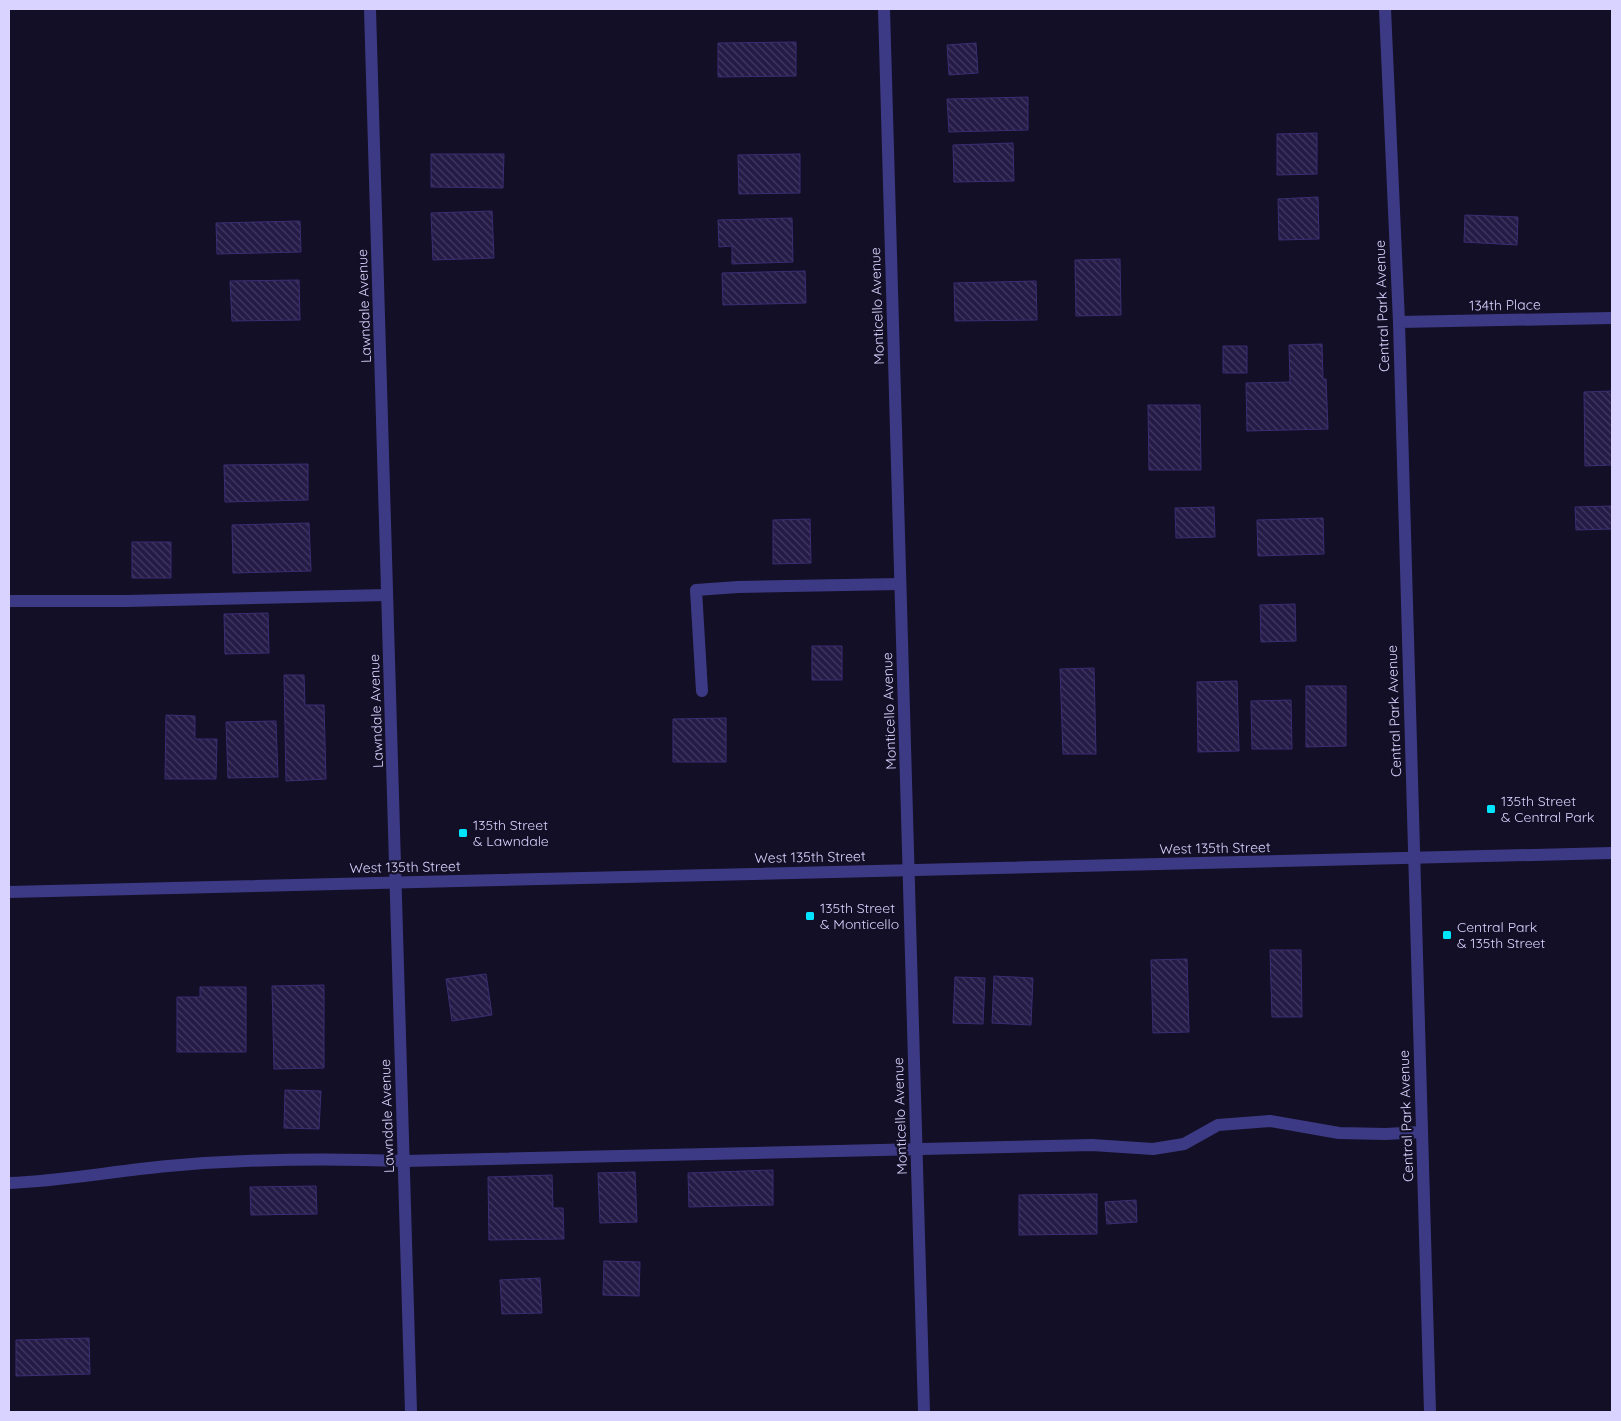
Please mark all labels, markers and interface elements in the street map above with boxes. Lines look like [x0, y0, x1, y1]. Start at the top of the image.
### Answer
street label: Central Park Avenue [1371, 240, 1393, 372]
street label: Monticello Avenue [866, 247, 888, 365]
street label: Lawndale Avenue [353, 249, 375, 363]
street label: 134th Place [1469, 295, 1541, 315]
street label: Central Park Avenue [1383, 645, 1405, 777]
street label: Monticello Avenue [878, 652, 900, 770]
street label: Lawndale Avenue [365, 654, 387, 768]
place label: 135th Street & Central Park [1501, 792, 1595, 826]
marker: 135th Street & Central Park [1485, 803, 1497, 815]
place label: 135th Street & Lawndale [473, 816, 549, 850]
marker: 135th Street & Lawndale [457, 827, 469, 839]
street label: West 135th Street [1159, 838, 1271, 858]
street label: West 135th Street [754, 847, 866, 867]
street label: West 135th Street [349, 857, 461, 877]
place label: 135th Street & Monticello [820, 899, 899, 933]
marker: 135th Street & Monticello [804, 910, 816, 922]
place label: Central Park & 135th Street [1457, 918, 1546, 952]
marker: Central Park & 135th Street [1441, 929, 1453, 941]
street label: Central Park Avenue [1395, 1050, 1417, 1182]
street label: Monticello Avenue [889, 1057, 911, 1175]
street label: Lawndale Avenue [376, 1059, 398, 1173]

